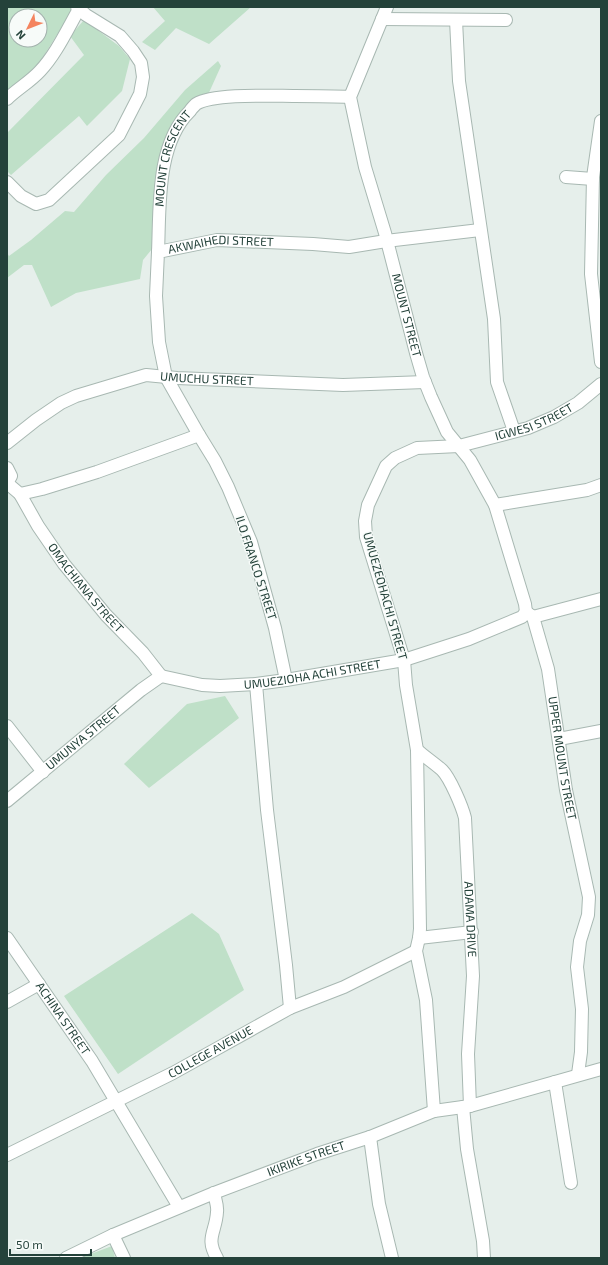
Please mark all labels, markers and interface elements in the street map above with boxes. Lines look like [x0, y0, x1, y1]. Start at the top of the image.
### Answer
north arrow [8, 8, 48, 48]
text: N [13, 28, 28, 43]
street label: MOUNT CRESCENT [151, 107, 193, 207]
street label: AKWAIHEDI STREET [167, 232, 274, 256]
street label: MOUNT STREET [390, 272, 425, 359]
street label: UMUCHU STREET [160, 368, 254, 387]
street label: IGWESI STREET [493, 400, 575, 442]
street label: ILO FRANCO STREET [234, 514, 280, 621]
street label: UMUEZEOHACHI STREET [361, 530, 411, 661]
street label: OMACHIANA STREET [46, 540, 127, 635]
street label: UMUEZIOHA ACHI STREET [243, 656, 382, 691]
street label: UPPER MOUNT STREET [546, 695, 580, 821]
street label: UMUNYA STREET [42, 702, 123, 772]
street label: ADAMA DRIVE [462, 881, 480, 958]
street label: ACHINA STREET [34, 979, 94, 1057]
street label: COLLEGE AVENUE [165, 1022, 255, 1080]
street label: IKIRIKE STREET [265, 1137, 347, 1178]
scale bar [10, 1231, 91, 1257]
text: 50 m [16, 1237, 43, 1251]

